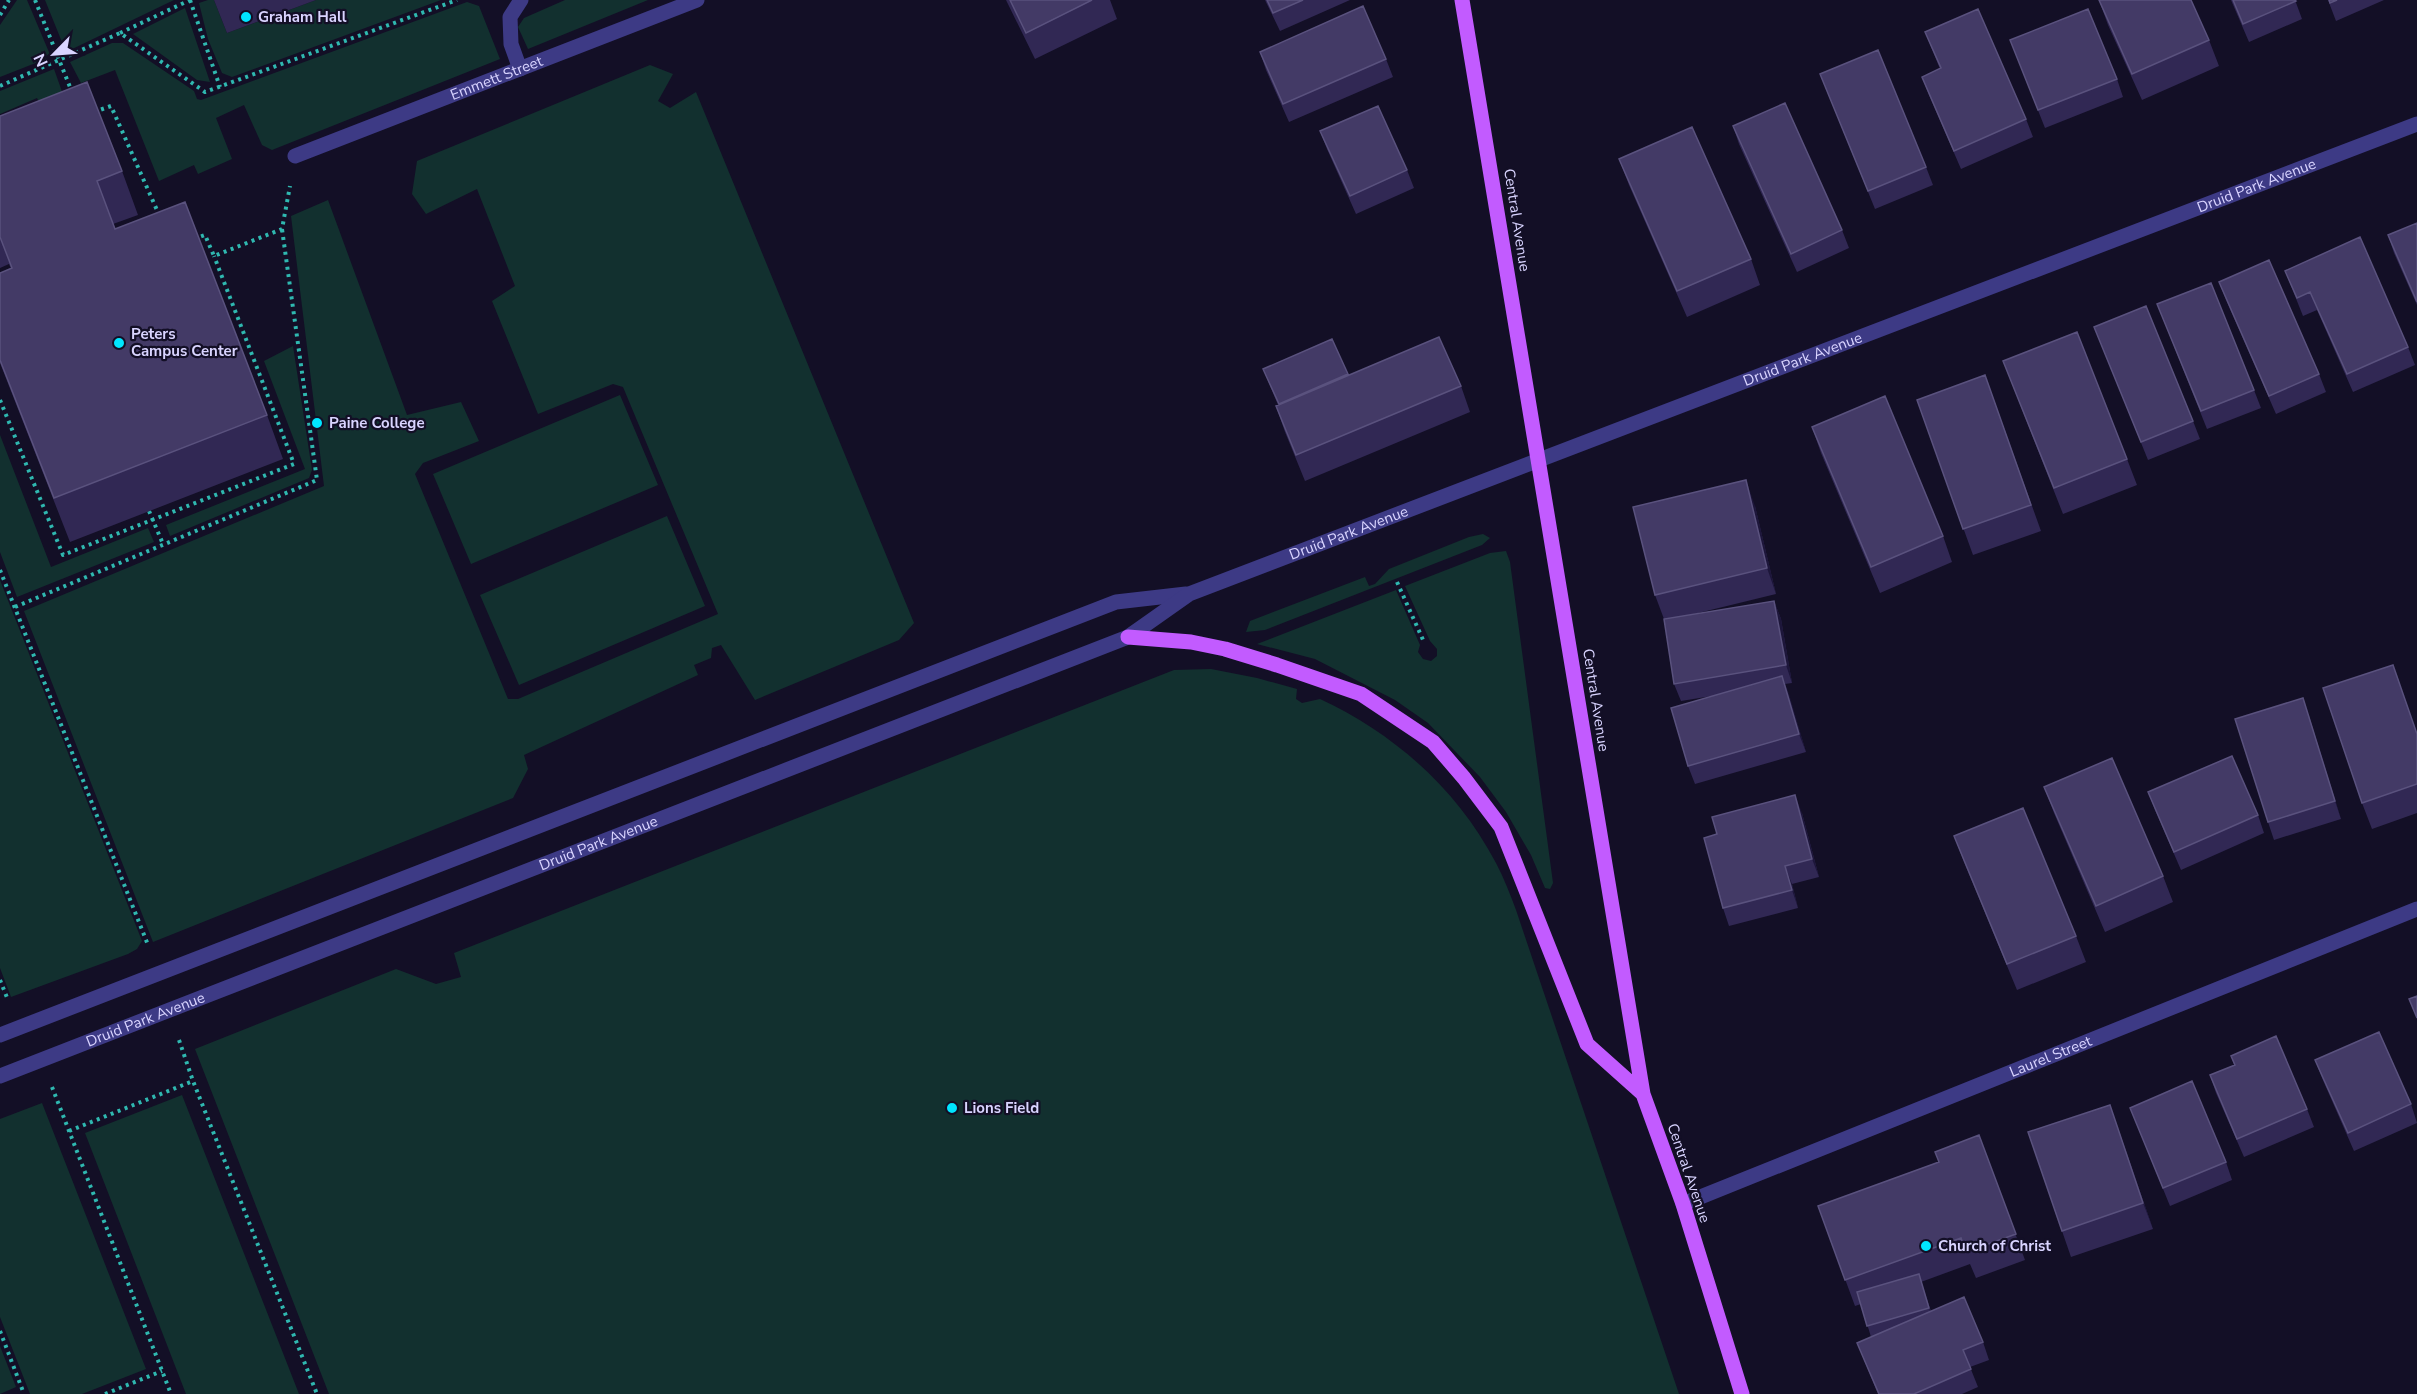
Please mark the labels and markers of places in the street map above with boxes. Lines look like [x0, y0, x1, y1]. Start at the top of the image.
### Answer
place label: Graham Hall [258, 7, 347, 27]
marker: Graham Hall [239, 10, 253, 24]
place label: Peters Campus Center [131, 324, 238, 361]
marker: Peters Campus Center [112, 336, 126, 350]
place label: Paine College [329, 413, 425, 433]
marker: Paine College [310, 416, 324, 430]
place label: Lions Field [964, 1098, 1039, 1118]
marker: Lions Field [945, 1101, 959, 1115]
place label: Church of Christ [1938, 1236, 2051, 1256]
marker: Church of Christ [1919, 1239, 1933, 1253]

